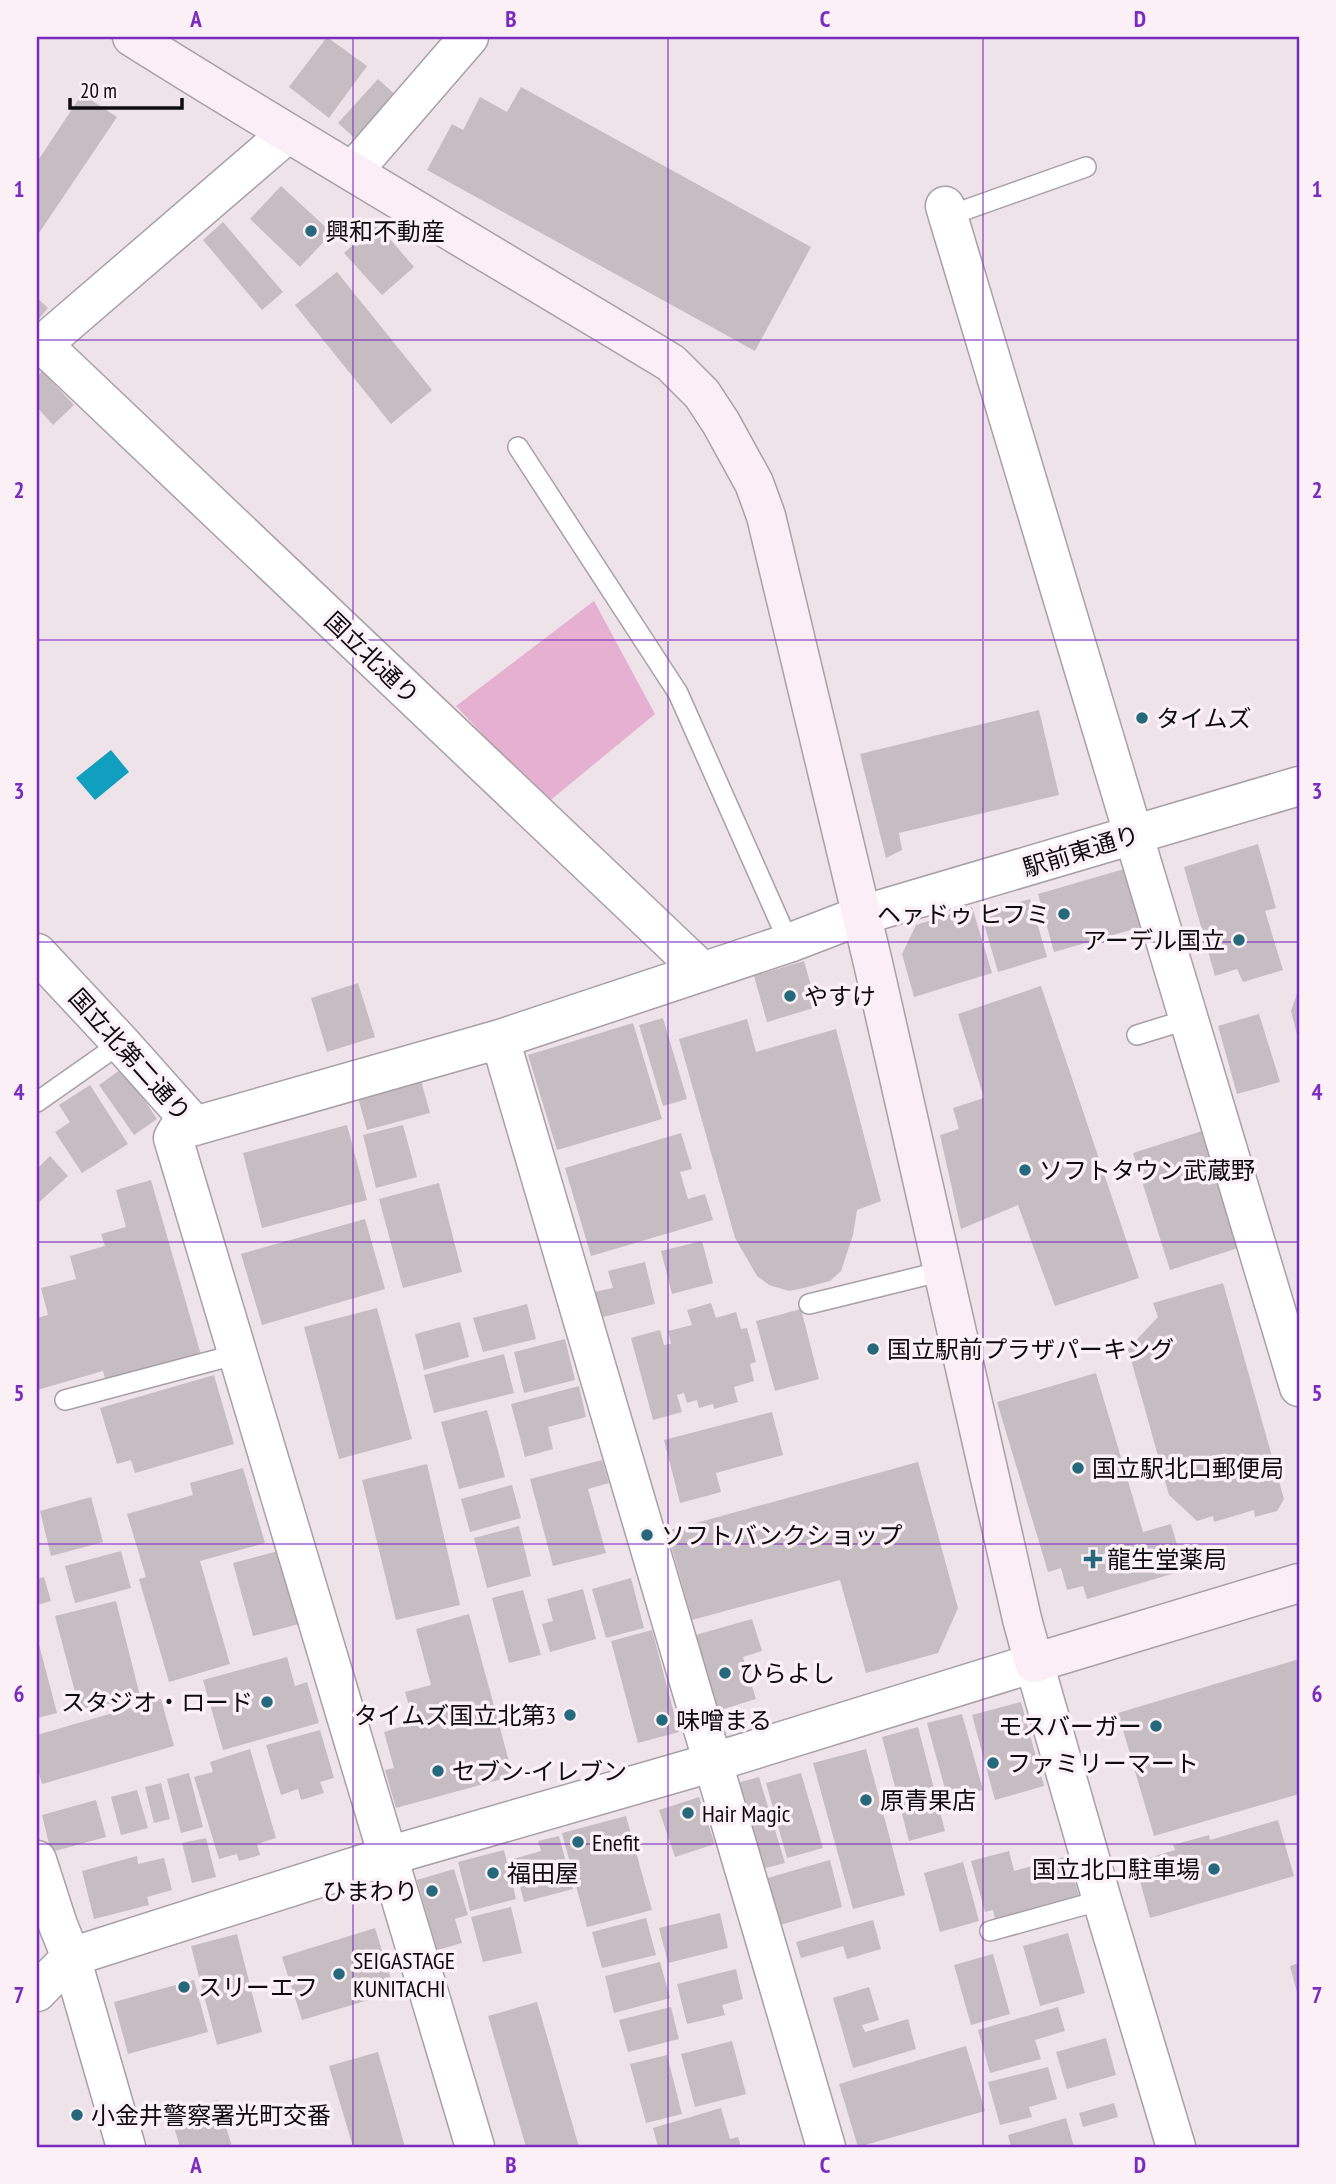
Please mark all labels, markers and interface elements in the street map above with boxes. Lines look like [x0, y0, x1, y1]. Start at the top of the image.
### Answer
text: A [189, 4, 202, 33]
text: B [505, 4, 517, 33]
text: C [820, 4, 831, 33]
text: D [1134, 4, 1146, 33]
scale bar [70, 66, 182, 110]
text: 20 m [80, 77, 117, 104]
text: 1 [14, 174, 25, 203]
text: 1 [1312, 174, 1323, 203]
place label: 興和不動産 [325, 216, 445, 247]
marker: 興和不動産 [303, 223, 319, 239]
text: 2 [14, 475, 25, 504]
text: 2 [1312, 475, 1323, 504]
street label: 国立北通り [318, 605, 426, 711]
place label: タイムズ [1156, 703, 1252, 734]
marker: タイムズ [1134, 710, 1150, 726]
text: 3 [14, 776, 25, 805]
text: 3 [1312, 776, 1323, 805]
street label: 駅前東通り [1019, 819, 1143, 883]
place label: ヘァドゥ ヒフミ [877, 899, 1050, 930]
marker: ヘァドゥ ヒフミ [1056, 906, 1072, 922]
place label: アーデル国立 [1082, 925, 1225, 956]
marker: アーデル国立 [1231, 932, 1247, 948]
place label: やすけ [804, 981, 876, 1012]
street label: 国立北第二通り [62, 982, 198, 1128]
marker: やすけ [782, 988, 798, 1004]
text: 4 [14, 1077, 25, 1106]
text: 4 [1312, 1077, 1323, 1106]
place label: ソフトタウン武蔵野 [1039, 1155, 1255, 1186]
marker: ソフトタウン武蔵野 [1017, 1162, 1033, 1178]
place label: 国立駅前プラザパーキング [887, 1334, 1174, 1365]
marker: 国立駅前プラザパーキング [865, 1341, 881, 1357]
text: 5 [14, 1378, 25, 1407]
text: 5 [1312, 1378, 1323, 1407]
place label: 国立駅北口郵便局 [1092, 1453, 1284, 1484]
marker: 国立駅北口郵便局 [1070, 1460, 1086, 1476]
place label: ソフトバンクショップ [661, 1520, 902, 1551]
marker: ソフトバンクショップ [639, 1527, 655, 1543]
place label: 龍生堂薬局 [1107, 1544, 1227, 1575]
marker: 龍生堂薬局 [1085, 1551, 1101, 1567]
place label: ひらよし [739, 1658, 835, 1689]
marker: ひらよし [717, 1665, 733, 1681]
text: 6 [14, 1679, 25, 1708]
text: 6 [1312, 1679, 1323, 1708]
place label: スタジオ・ロード [61, 1687, 253, 1718]
marker: スタジオ・ロード [259, 1694, 275, 1710]
place label: タイムズ国立北第3 [354, 1700, 556, 1731]
place label: 味噌まる [676, 1705, 772, 1736]
marker: タイムズ国立北第3 [562, 1707, 578, 1723]
place label: モスバーガー [998, 1711, 1142, 1742]
marker: 味噌まる [654, 1712, 670, 1728]
marker: モスバーガー [1148, 1718, 1164, 1734]
place label: ファミリーマート [1007, 1748, 1199, 1779]
marker: ファミリーマート [985, 1755, 1001, 1771]
place label: セブン-イレブン [452, 1756, 627, 1787]
marker: セブン-イレブン [430, 1763, 446, 1779]
place label: 原青果店 [880, 1785, 976, 1816]
marker: 原青果店 [858, 1792, 874, 1808]
place label: Hair Magic [702, 1798, 791, 1829]
marker: Hair Magic [680, 1805, 696, 1821]
place label: Enefit [592, 1827, 640, 1858]
marker: Enefit [570, 1834, 586, 1850]
place label: 国立北口駐車場 [1032, 1854, 1200, 1885]
place label: 福田屋 [507, 1858, 579, 1889]
marker: 国立北口駐車場 [1206, 1861, 1222, 1877]
marker: 福田屋 [485, 1865, 501, 1881]
place label: ひまわり [322, 1876, 418, 1907]
marker: ひまわり [424, 1883, 440, 1899]
place label: SEIGASTAGE KUNITACHI [353, 1945, 455, 2004]
marker: SEIGASTAGE KUNITACHI [331, 1966, 347, 1982]
place label: スリーエフ [198, 1972, 318, 2003]
marker: スリーエフ [176, 1979, 192, 1995]
text: 7 [14, 1980, 25, 2009]
text: 7 [1312, 1980, 1323, 2009]
place label: 小金井警察署光町交番 [91, 2100, 331, 2131]
marker: 小金井警察署光町交番 [69, 2107, 85, 2123]
text: A [189, 2150, 202, 2179]
text: B [505, 2150, 517, 2179]
text: C [820, 2150, 831, 2179]
text: D [1134, 2150, 1146, 2179]

